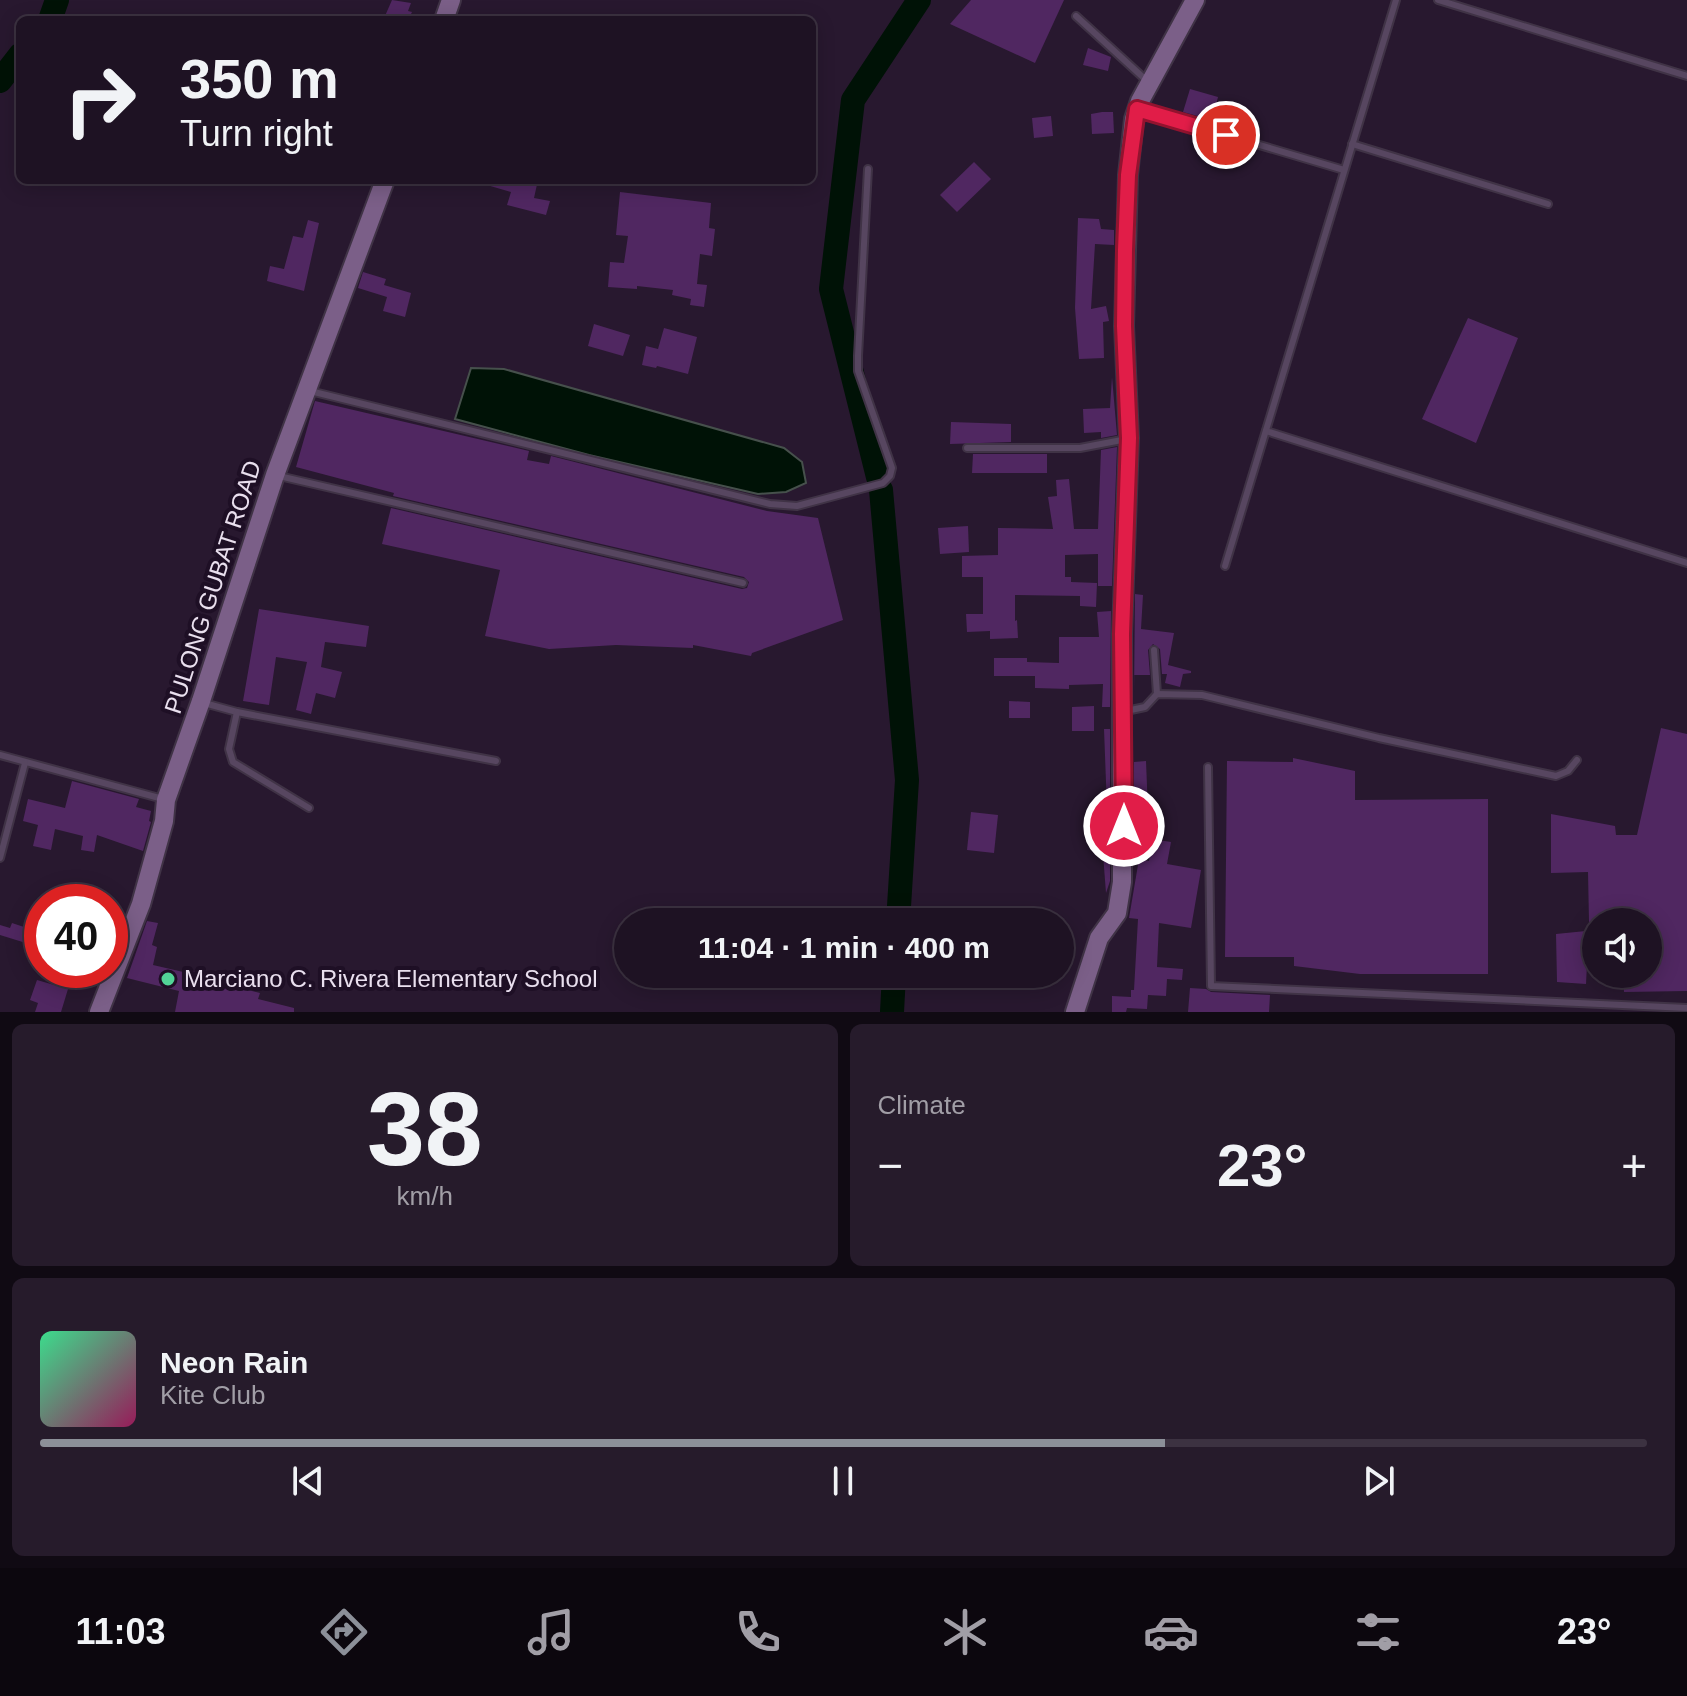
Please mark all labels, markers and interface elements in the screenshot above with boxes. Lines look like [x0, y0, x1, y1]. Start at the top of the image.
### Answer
text: 350 m [180, 47, 339, 110]
icon: right [48, 48, 152, 152]
pin [1192, 101, 1260, 169]
text: Turn right [180, 113, 333, 154]
icon: arrive [1204, 113, 1248, 157]
street label: PULONG GUBAT ROAD [159, 457, 266, 717]
position arrow [1082, 784, 1166, 868]
speed limit sign: 40 [24, 884, 128, 988]
map controls [1582, 908, 1662, 988]
button: sound [1582, 908, 1662, 988]
text: 11:04 · 1 min · 400 m [698, 931, 990, 964]
place label: Marciano C. Rivera Elementary School [184, 965, 598, 992]
marker: Marciano C. Rivera Elementary School [159, 970, 177, 988]
text: 38 [367, 1071, 483, 1187]
text: Climate [878, 1090, 966, 1120]
text: 23° [1217, 1132, 1308, 1199]
text: − [878, 1141, 903, 1190]
text: + [1621, 1141, 1647, 1190]
text: km/h [397, 1181, 453, 1211]
text: Neon Rain [160, 1346, 308, 1379]
text: Kite Club [160, 1380, 266, 1410]
icon: previous [286, 1459, 330, 1503]
icon: pause [821, 1459, 865, 1503]
icon: next [1357, 1459, 1401, 1503]
icon: directions [316, 1604, 372, 1660]
icon: music [523, 1604, 579, 1660]
icon: phone [730, 1604, 786, 1660]
icon: climate [937, 1604, 993, 1660]
icon: car [1143, 1604, 1199, 1660]
icon: filters [1350, 1604, 1406, 1660]
text: 11:03 [75, 1611, 165, 1652]
text: 23° [1557, 1611, 1612, 1652]

